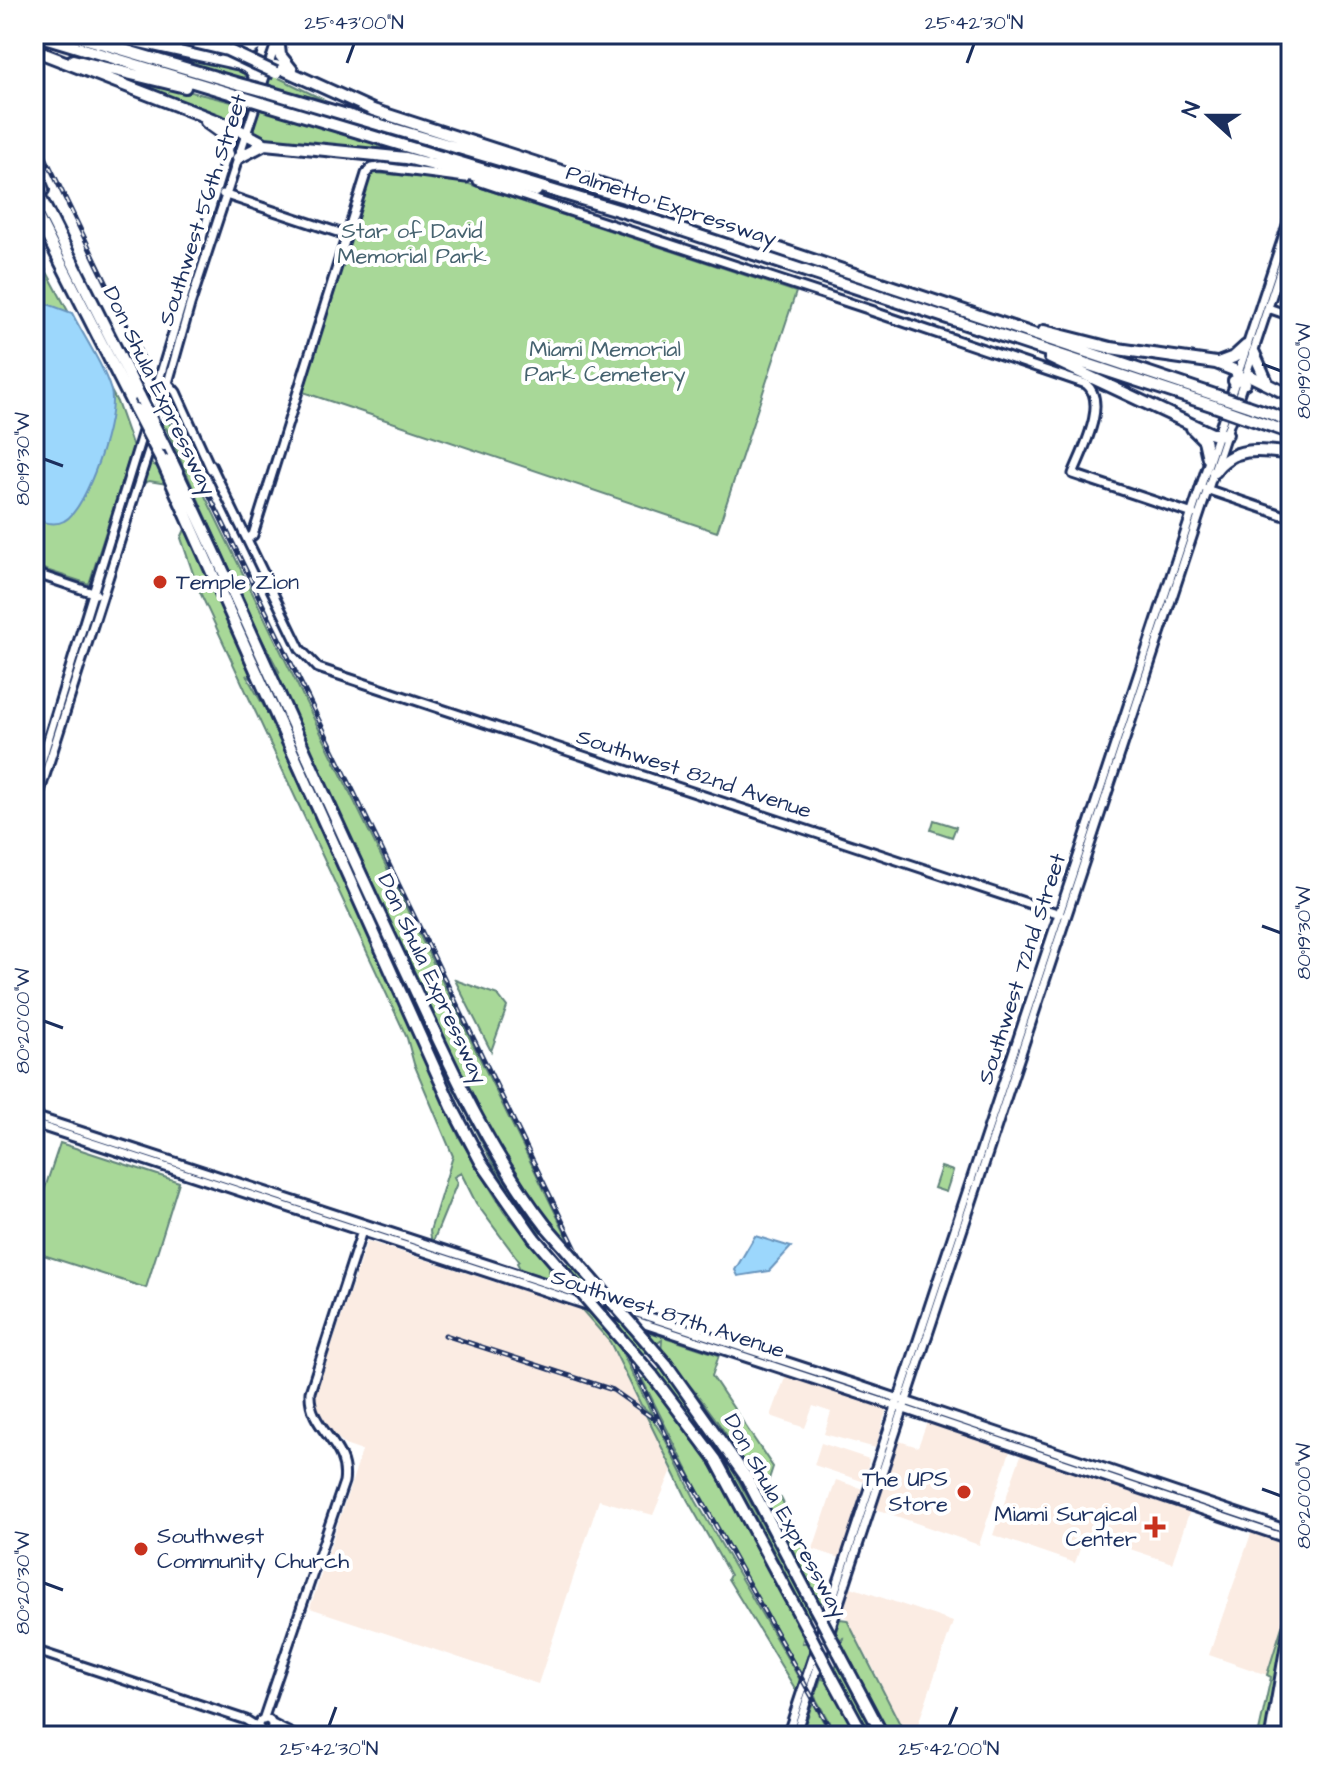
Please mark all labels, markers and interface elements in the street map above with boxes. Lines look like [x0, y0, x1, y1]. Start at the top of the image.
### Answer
text: 25°43'00"N [304, 9, 404, 37]
text: 25°42'30"N [925, 9, 1023, 37]
north arrow [1169, 76, 1249, 156]
street label: Southwest 56th Street [151, 90, 255, 330]
text: N [1175, 97, 1209, 121]
street label: Palmetto Expressway [562, 157, 780, 256]
park label: Star of David Memorial Park [337, 216, 487, 272]
street label: Don Shula Expressway [94, 281, 223, 501]
text: 80°19'00"W [1290, 323, 1318, 419]
park label: Miami Memorial Park Cemetery [524, 334, 686, 391]
text: 80°19'30"W [9, 412, 37, 506]
place label: Temple Zion [176, 567, 299, 598]
marker: Temple Zion [151, 573, 169, 591]
street label: Southwest 82nd Avenue [573, 721, 816, 827]
street label: Southwest 72nd Street [970, 850, 1074, 1088]
street label: Don Shula Expressway [369, 869, 494, 1090]
text: 80°19'30"W [1290, 886, 1318, 980]
text: 80°20'00"W [9, 968, 37, 1074]
street label: Southwest 87th Avenue [547, 1262, 789, 1366]
street label: Don Shula Expressway [715, 1408, 854, 1624]
text: 80°20'00"W [1290, 1443, 1318, 1549]
place label: The UPS Store [862, 1464, 948, 1520]
marker: The UPS Store [955, 1483, 973, 1501]
place label: Miami Surgical Center [994, 1499, 1137, 1555]
marker: Miami Surgical Center [1144, 1516, 1166, 1538]
place label: Southwest Community Church [157, 1521, 349, 1578]
text: 80°20'30"W [9, 1531, 37, 1635]
marker: Southwest Community Church [132, 1540, 150, 1558]
text: 25°42'30"N [280, 1735, 378, 1763]
text: 25°42'00"N [899, 1735, 999, 1763]

